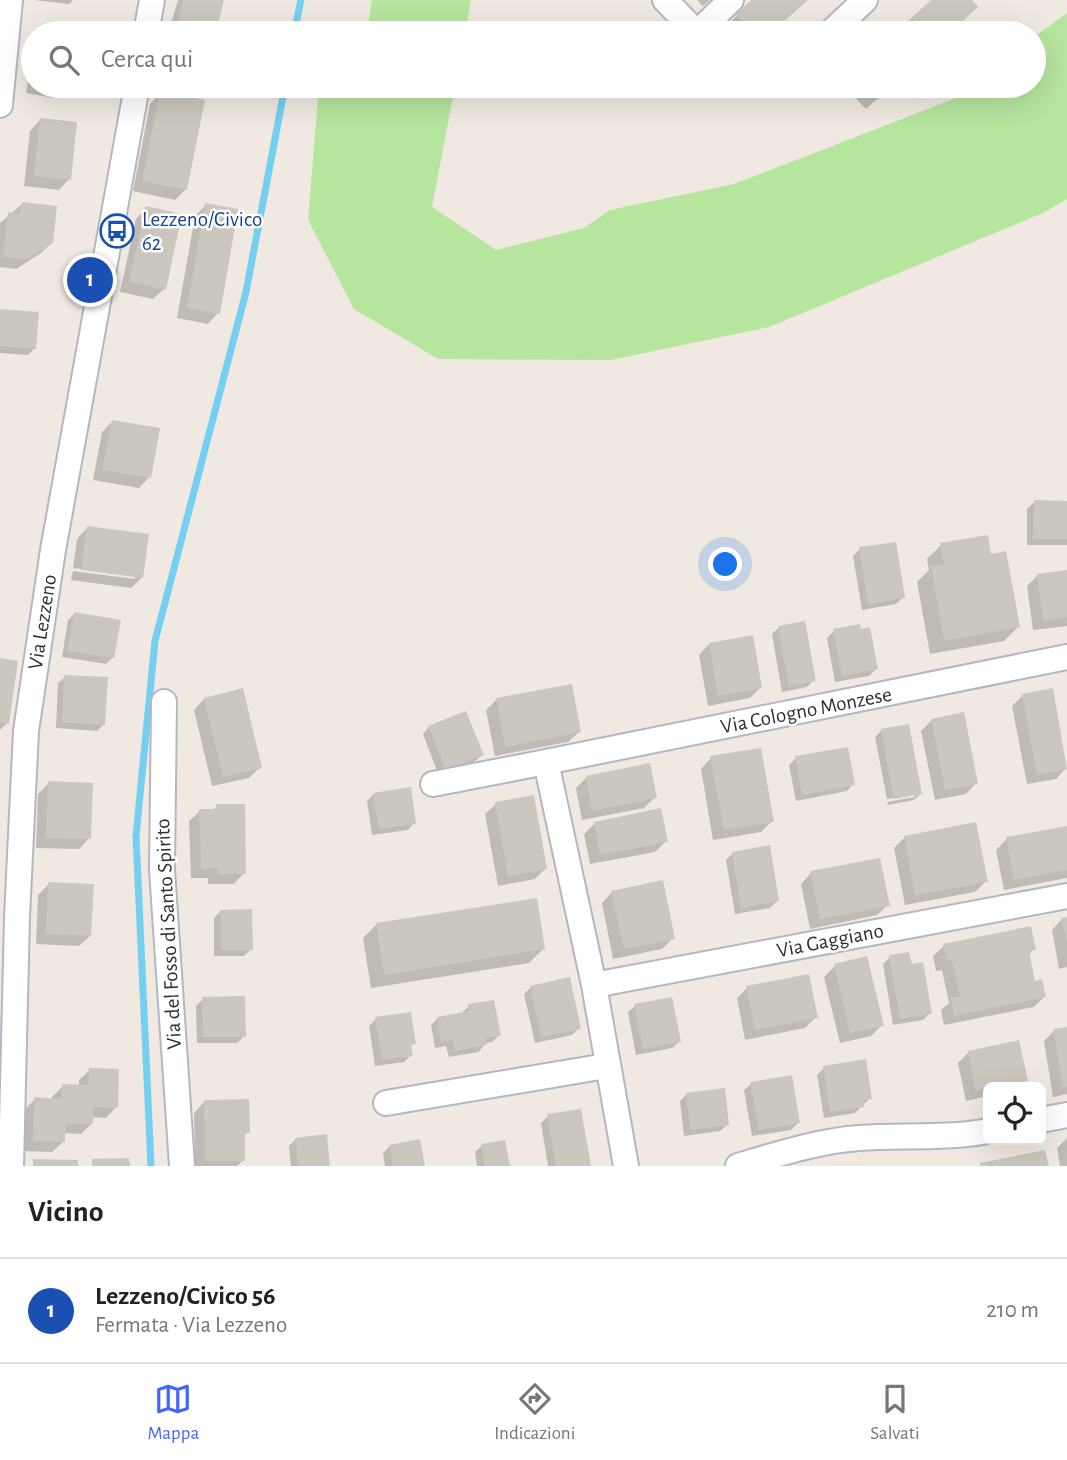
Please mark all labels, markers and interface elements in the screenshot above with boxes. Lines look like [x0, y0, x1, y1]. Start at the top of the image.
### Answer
search box [21, 21, 1046, 98]
icon: search [45, 41, 83, 79]
text: Cerca qui [101, 46, 193, 72]
place label: Lezzeno/Civico 62 [142, 209, 262, 254]
bus stop icon: Lezzeno/Civico 62 [98, 212, 136, 250]
pin: 1 [67, 254, 113, 306]
your location [708, 547, 742, 581]
street label: Via Lezzeno [25, 573, 60, 671]
street label: Via Cologno Monzese [719, 684, 893, 737]
street label: Via del Fosso di Santo Spirito [152, 818, 185, 1050]
street label: Via Gaggiano [775, 920, 885, 961]
map controls [983, 1082, 1046, 1145]
button: locate [983, 1082, 1046, 1145]
text: Vicino [28, 1197, 104, 1227]
text: Lezzeno/Civico 56 [95, 1283, 276, 1309]
text: 1 [47, 1299, 55, 1322]
text: 210 m [986, 1299, 1039, 1322]
text: Fermata · Via Lezzeno [95, 1314, 287, 1337]
tab: Mappa [148, 1380, 199, 1445]
tab: Indicazioni [494, 1380, 575, 1445]
tab: Salvati [870, 1380, 919, 1445]

